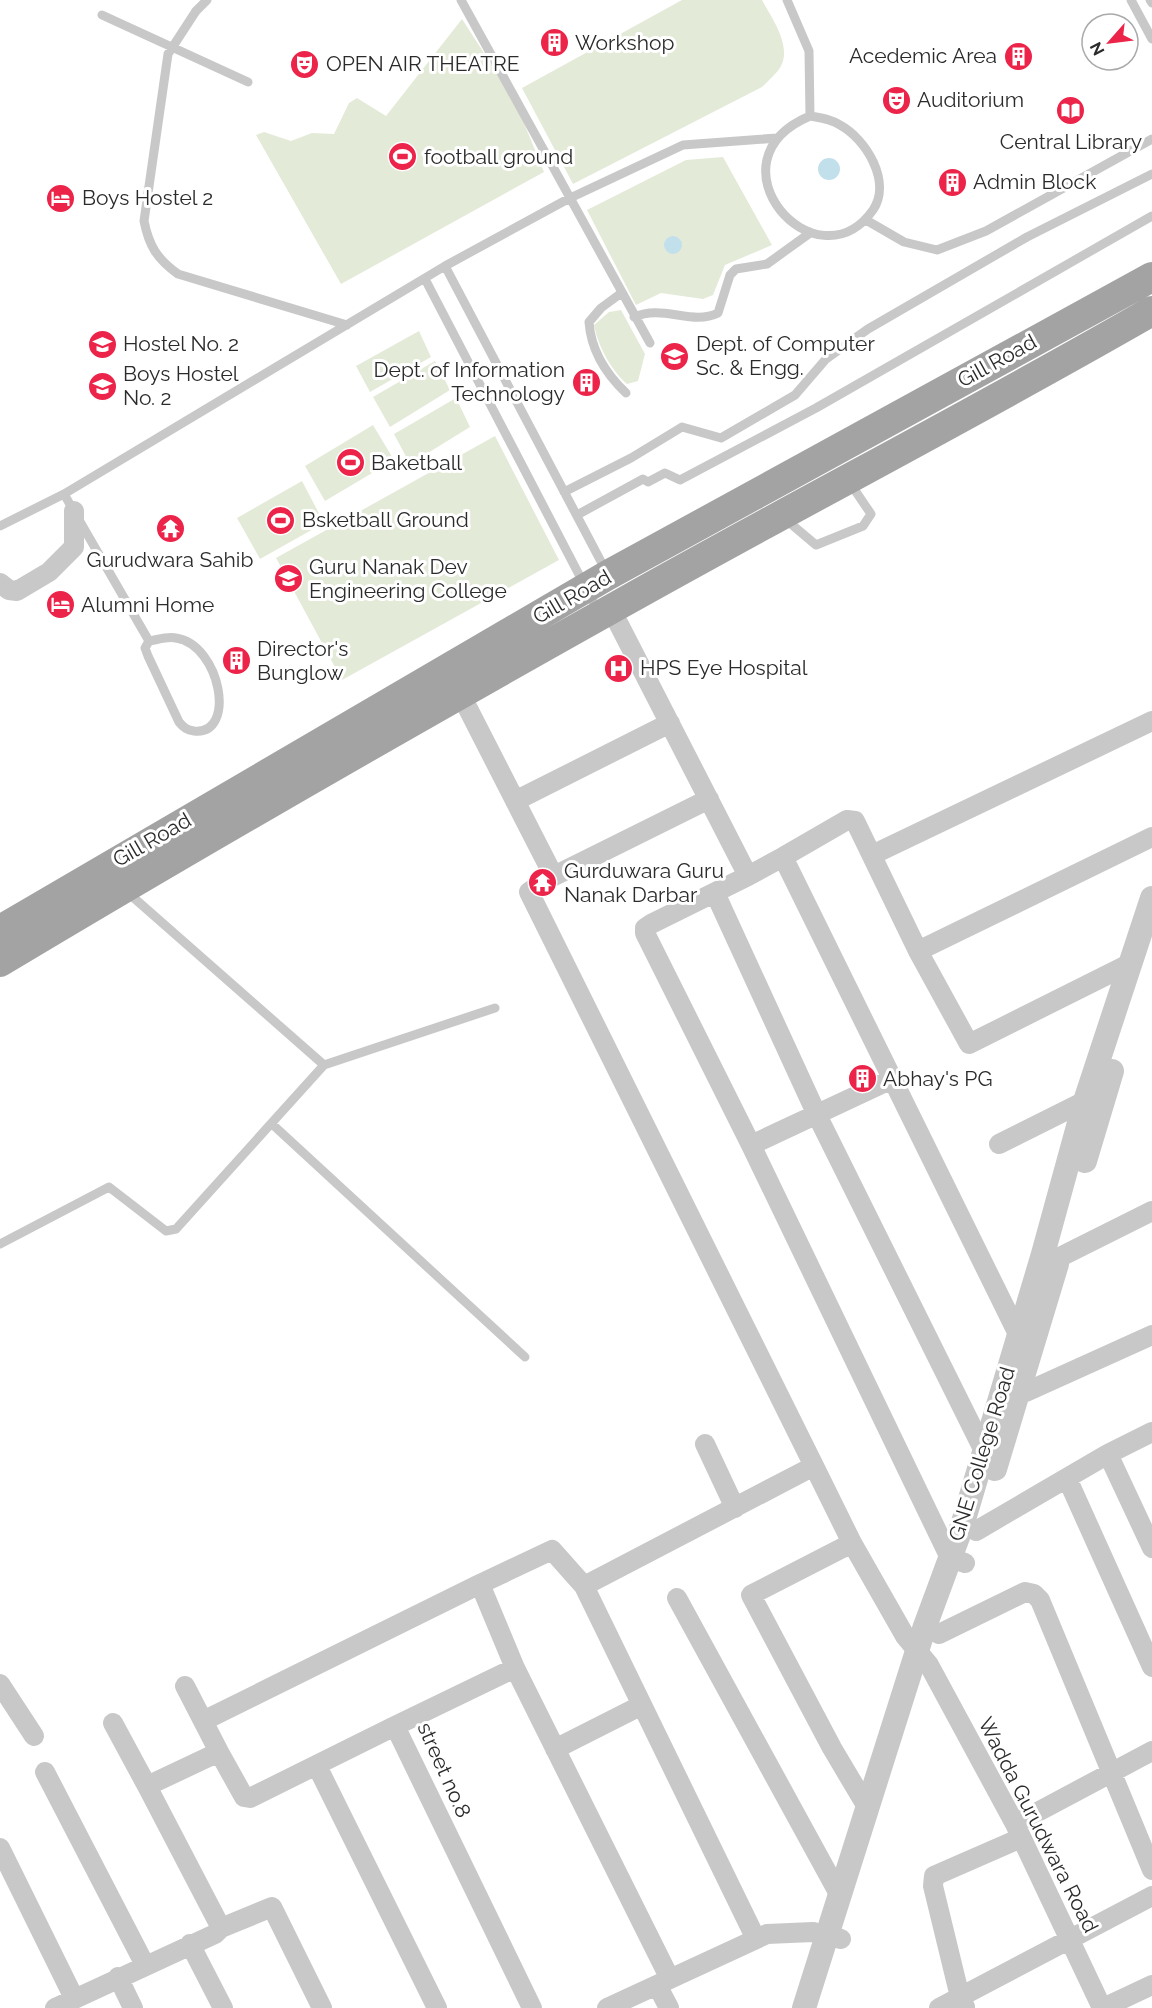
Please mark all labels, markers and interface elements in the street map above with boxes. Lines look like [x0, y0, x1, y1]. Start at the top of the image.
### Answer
north arrow [1080, 12, 1140, 72]
building icon: Workshop [538, 27, 570, 59]
place label: Workshop [575, 30, 674, 55]
text: N [1086, 39, 1108, 59]
building icon: Acedemic Area [1002, 40, 1034, 72]
place label: Acedemic Area [849, 43, 997, 68]
theatre icon: OPEN AIR THEATRE [289, 48, 321, 80]
place label: OPEN AIR THEATRE [326, 51, 520, 76]
theatre icon: Auditorium [880, 84, 912, 116]
place label: Auditorium [917, 87, 1024, 112]
library icon: Central Library [1055, 95, 1087, 127]
place label: Central Library [1000, 129, 1142, 154]
sports icon: football ground [387, 141, 419, 173]
place label: football ground [424, 144, 573, 169]
building icon: Admin Block [936, 166, 968, 198]
place label: Admin Block [973, 169, 1096, 194]
hotel icon: Boys Hostel 2 [45, 182, 77, 214]
place label: Boys Hostel 2 [82, 185, 213, 210]
school or university icon: Hostel No. 2 [86, 328, 118, 360]
street label: Gill Road [953, 329, 1040, 392]
place label: Hostel No. 2 [123, 331, 239, 356]
place label: Dept. of Computer Sc. & Engg. [696, 331, 875, 380]
school or university icon: Dept. of Computer Sc. & Engg. [659, 340, 691, 372]
place label: Dept. of Information Technology [374, 357, 565, 406]
place label: Boys Hostel No. 2 [123, 361, 239, 410]
building icon: Dept. of Information Technology [570, 366, 602, 398]
school or university icon: Boys Hostel No. 2 [86, 370, 118, 402]
sports icon: Baketball [334, 447, 366, 479]
place label: Baketball [371, 450, 462, 475]
sports icon: Bsketball Ground [265, 504, 297, 536]
place label: Bsketball Ground [302, 507, 469, 532]
temple icon: Gurudwara Sahib [154, 513, 186, 545]
place label: Gurudwara Sahib [87, 547, 253, 572]
place label: Guru Nanak Dev Engineering College [309, 554, 507, 603]
school or university icon: Guru Nanak Dev Engineering College [272, 563, 304, 595]
street label: Gill Road [528, 564, 615, 629]
hotel icon: Alumni Home [44, 589, 76, 621]
place label: Alumni Home [81, 592, 214, 617]
place label: Director's Bunglow [257, 636, 348, 685]
building icon: Director's Bunglow [220, 645, 252, 677]
hospital icon: HPS Eye Hospital [603, 652, 635, 684]
place label: HPS Eye Hospital [640, 655, 808, 680]
street label: Gill Road [108, 807, 195, 872]
place label: Gurduwara Guru Nanak Darbar [564, 858, 724, 907]
temple icon: Gurduwara Guru Nanak Darbar [527, 867, 559, 899]
building icon: Abhay's PG [846, 1063, 878, 1095]
place label: Abhay's PG [883, 1066, 992, 1091]
street label: GNE College Road [943, 1364, 1020, 1544]
street label: Wadda Gurudwara Road [973, 1713, 1104, 1937]
street label: street no.8 [412, 1718, 477, 1821]

